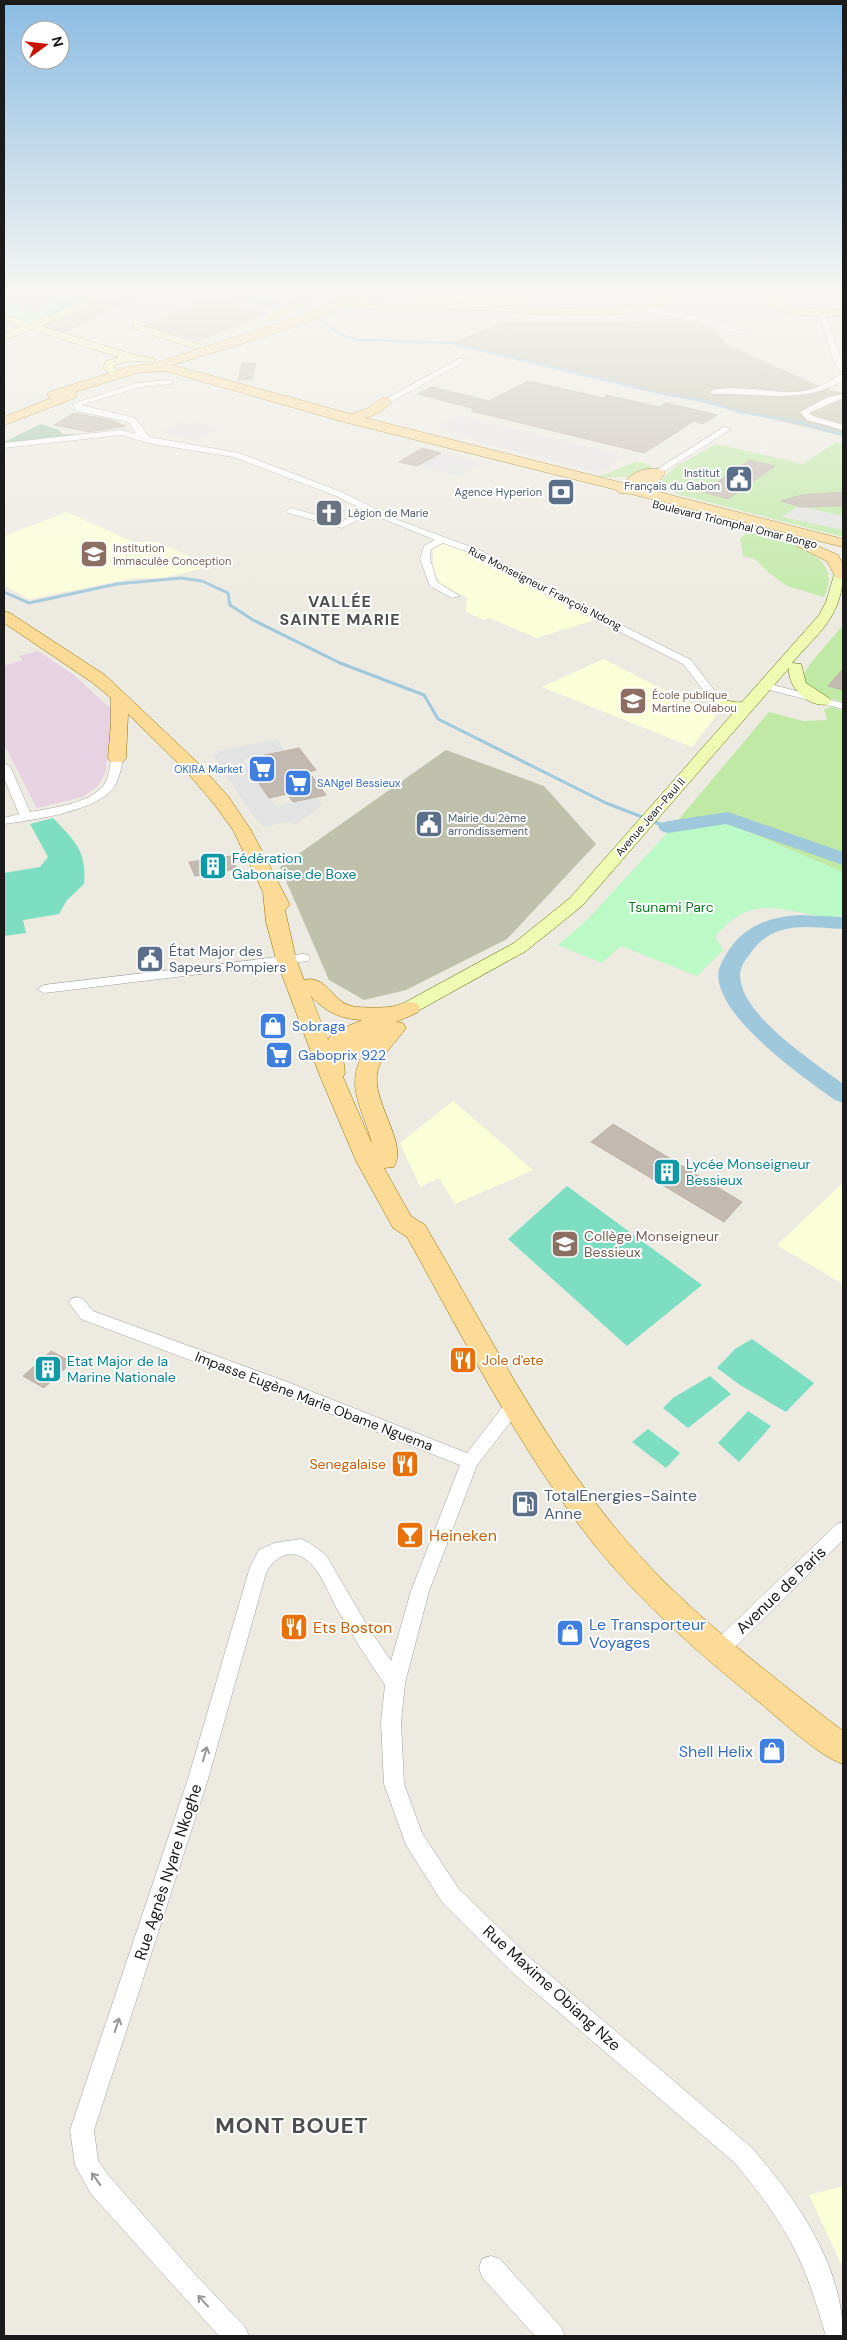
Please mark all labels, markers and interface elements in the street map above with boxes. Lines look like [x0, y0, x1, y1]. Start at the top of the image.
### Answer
north arrow [20, 20, 70, 70]
text: N [48, 34, 68, 49]
public building icon: Institut Français du Gabon [724, 464, 754, 494]
place label: Institut Français du Gabon [624, 466, 720, 493]
bank icon: Agence Hyperion [546, 477, 576, 507]
place label: Agence Hyperion [454, 485, 542, 499]
street label: Boulevard Triomphal Omar Bongo [651, 497, 819, 551]
church icon: Légion de Marie [314, 498, 344, 528]
place label: Légion de Marie [348, 506, 429, 520]
school or university icon: Institution Immaculée Conception [79, 539, 109, 569]
place label: Institution Immaculée Conception [113, 541, 231, 568]
street label: Rue Monseigneur François Ndong [466, 543, 624, 633]
district label: VALLÉE SAINTE MARIE [280, 591, 400, 630]
school or university icon: École publique Martine Oulabou [618, 686, 648, 716]
place label: École publique Martine Oulabou [652, 688, 737, 715]
supermarket icon: OKIRA Market [247, 754, 277, 784]
place label: OKIRA Market [174, 762, 243, 776]
supermarket icon: SANgel Bessieux [283, 768, 313, 798]
street label: Avenue Jean-Paul II [612, 775, 688, 859]
place label: SANgel Bessieux [317, 776, 401, 790]
public building icon: Mairie du 2ème arrondissement [414, 809, 444, 839]
place label: Mairie du 2ème arrondissement [448, 811, 528, 838]
place label: Fédération Gabonaise de Boxe [232, 849, 357, 883]
building icon: Fédération Gabonaise de Boxe [198, 851, 228, 881]
park label: Tsunami Parc [628, 898, 714, 916]
place label: État Major des Sapeurs Pompiers [169, 942, 286, 976]
public building icon: État Major des Sapeurs Pompiers [135, 944, 165, 974]
shop icon: Sobraga [258, 1011, 288, 1041]
place label: Sobraga [292, 1017, 345, 1035]
supermarket icon: Gaboprix 922 [264, 1040, 294, 1070]
place label: Gaboprix 922 [298, 1046, 386, 1064]
place label: Lycée Monseigneur Bessieux [686, 1155, 811, 1189]
building icon: Lycée Monseigneur Bessieux [652, 1157, 682, 1187]
place label: Collège Monseigneur Bessieux [584, 1227, 719, 1261]
school or university icon: Collège Monseigneur Bessieux [550, 1229, 580, 1259]
restaurant icon: Jole d'ete [448, 1345, 478, 1375]
street label: Impasse Eugène Marie Obame Nguema [192, 1347, 436, 1455]
place label: Jole d'ete [482, 1351, 544, 1369]
place label: Etat Major de la Marine Nationale [67, 1352, 176, 1386]
building icon: Etat Major de la Marine Nationale [33, 1354, 63, 1384]
restaurant icon: Senegalaise [390, 1449, 420, 1479]
place label: Senegalaise [309, 1455, 386, 1473]
place label: TotalEnergies-Sainte Anne [544, 1485, 697, 1524]
fuel station icon: TotalEnergies-Sainte Anne [510, 1489, 540, 1519]
bar icon: Heineken [395, 1520, 425, 1550]
place label: Heineken [429, 1525, 497, 1546]
street label: Avenue de Paris [731, 1542, 831, 1638]
restaurant icon: Ets Boston [279, 1612, 309, 1642]
place label: Le Transporteur Voyages [589, 1614, 706, 1653]
place label: Ets Boston [313, 1617, 392, 1638]
shop icon: Le Transporteur Voyages [555, 1618, 585, 1648]
shop icon: Shell Helix [757, 1736, 787, 1766]
place label: Shell Helix [679, 1741, 753, 1762]
one-way arrow [201, 1746, 211, 1762]
street label: Rue Agnès Nyare Nkoghe [130, 1781, 206, 1963]
street label: Rue Maxime Obiang Nze [479, 1921, 625, 2055]
one-way arrow [113, 2018, 122, 2033]
district label: MONT BOUET [215, 2111, 369, 2140]
one-way arrow [91, 2172, 101, 2186]
one-way arrow [197, 2295, 209, 2307]

